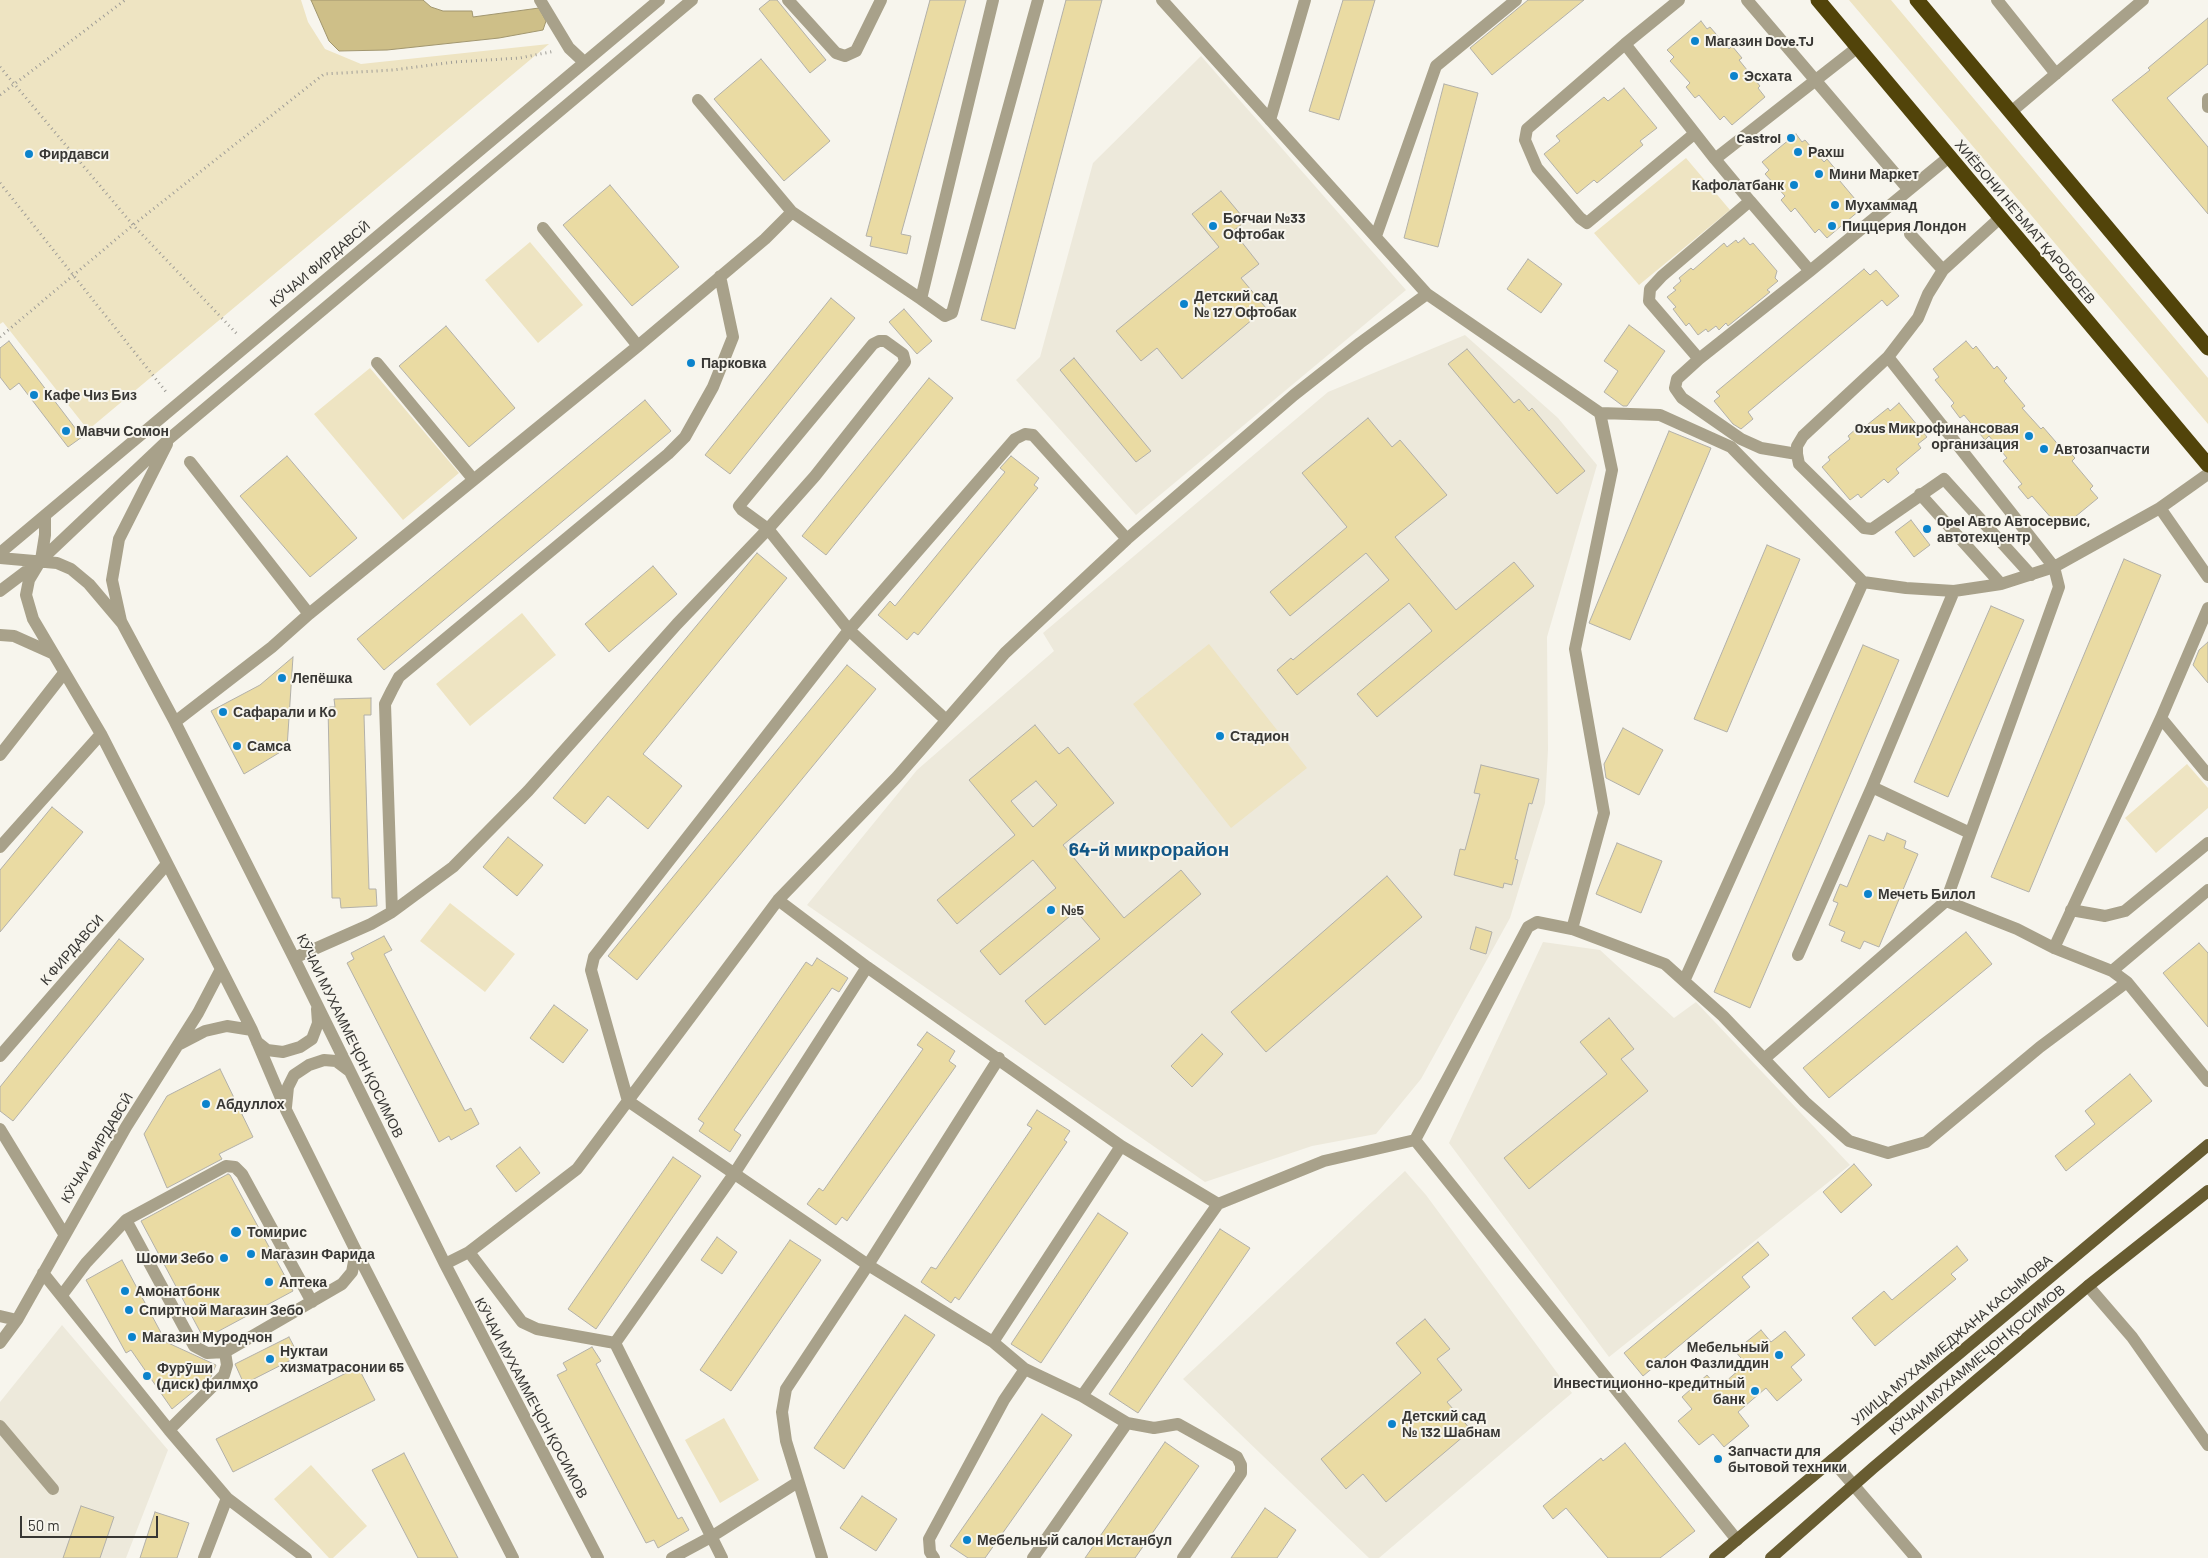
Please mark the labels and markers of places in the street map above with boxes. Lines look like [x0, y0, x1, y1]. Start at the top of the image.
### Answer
place label: Магазин Dove.TJ [1705, 33, 1814, 49]
marker: Магазин Dove.TJ [1689, 35, 1701, 47]
place label: Эсхата [1744, 68, 1792, 84]
marker: Эсхата [1728, 70, 1740, 82]
place label: Castrol [1736, 130, 1781, 146]
marker: Castrol [1785, 132, 1797, 144]
place label: Рахш [1808, 144, 1844, 160]
place label: Фирдавси [39, 146, 109, 162]
marker: Рахш [1792, 146, 1804, 158]
marker: Фирдавси [23, 148, 35, 160]
place label: Мини Маркет [1829, 166, 1919, 182]
marker: Мини Маркет [1813, 168, 1825, 180]
place label: Кафолатбанк [1692, 177, 1784, 193]
marker: Кафолатбанк [1788, 179, 1800, 191]
place label: Мухаммад [1845, 197, 1917, 213]
marker: Мухаммад [1829, 199, 1841, 211]
place label: Боғчаи №33 Офтобак [1223, 210, 1305, 242]
place label: Пиццерия Лондон [1842, 218, 1967, 234]
marker: Боғчаи №33 Офтобак [1207, 220, 1219, 232]
marker: Пиццерия Лондон [1826, 220, 1838, 232]
place label: Детский сад № 127 Офтобак [1194, 288, 1297, 321]
marker: Детский сад № 127 Офтобак [1178, 298, 1190, 310]
place label: Парковка [701, 355, 766, 371]
marker: Парковка [685, 357, 697, 369]
place label: Кафе Чиз Биз [44, 387, 137, 403]
marker: Кафе Чиз Биз [28, 389, 40, 401]
place label: Oxus Микрофинансовая организация [1855, 420, 2019, 452]
place label: Мавчи Сомон [76, 423, 169, 439]
marker: Мавчи Сомон [60, 425, 72, 437]
marker: Oxus Микрофинансовая организация [2023, 430, 2035, 442]
place label: Автозапчасти [2054, 441, 2150, 457]
marker: Автозапчасти [2038, 443, 2050, 455]
place label: Opel Авто Автосервис, автотехцентр [1937, 513, 2090, 546]
marker: Opel Авто Автосервис, автотехцентр [1921, 523, 1933, 535]
place label: Лепёшка [292, 670, 352, 686]
marker: Лепёшка [276, 672, 288, 684]
place label: Сафарали и Ко [233, 704, 336, 720]
marker: Сафарали и Ко [217, 706, 229, 718]
place label: Стадион [1230, 728, 1289, 744]
marker: Стадион [1214, 730, 1226, 742]
place label: Самса [247, 738, 291, 754]
marker: Самса [231, 740, 243, 752]
place label: Мечеть Билол [1878, 886, 1976, 902]
marker: Мечеть Билол [1862, 888, 1874, 900]
place label: №5 [1061, 902, 1084, 918]
marker: №5 [1045, 904, 1057, 916]
place label: Абдуллох [216, 1096, 284, 1112]
marker: Абдуллох [200, 1098, 212, 1110]
place label: Томирис [247, 1224, 307, 1240]
marker: Томирис [229, 1225, 243, 1239]
place label: Магазин Фарида [261, 1246, 375, 1262]
marker: Магазин Фарида [245, 1248, 257, 1260]
place label: Шоми Зебо [136, 1250, 214, 1266]
marker: Шоми Зебо [218, 1252, 230, 1264]
place label: Аптека [279, 1274, 327, 1290]
marker: Аптека [263, 1276, 275, 1288]
place label: Амонатбонк [135, 1283, 220, 1299]
marker: Амонатбонк [119, 1285, 131, 1297]
place label: Спиртной Магазин Зебо [139, 1302, 304, 1318]
marker: Спиртной Магазин Зебо [123, 1304, 135, 1316]
place label: Магазин Муродчон [142, 1329, 272, 1345]
marker: Магазин Муродчон [126, 1331, 138, 1343]
place label: Мебельный салон Фазлиддин [1646, 1339, 1769, 1371]
place label: Нуктаи хизматрасонии 65 [280, 1343, 404, 1375]
marker: Мебельный салон Фазлиддин [1773, 1349, 1785, 1361]
marker: Нуктаи хизматрасонии 65 [264, 1353, 276, 1365]
place label: Фурӯши (диск) филмҳо [157, 1360, 258, 1392]
marker: Фурӯши (диск) филмҳо [141, 1370, 153, 1382]
place label: Инвестиционно-кредитный банк [1554, 1375, 1745, 1408]
marker: Инвестиционно-кредитный банк [1749, 1385, 1761, 1397]
place label: Детский сад № 132 Шабнам [1402, 1408, 1501, 1440]
marker: Детский сад № 132 Шабнам [1386, 1418, 1398, 1430]
place label: Запчасти для бытовой техники [1728, 1443, 1847, 1475]
marker: Запчасти для бытовой техники [1712, 1453, 1724, 1465]
place label: Мебельный салон Истанбул [977, 1532, 1172, 1548]
marker: Мебельный салон Истанбул [961, 1534, 973, 1546]

